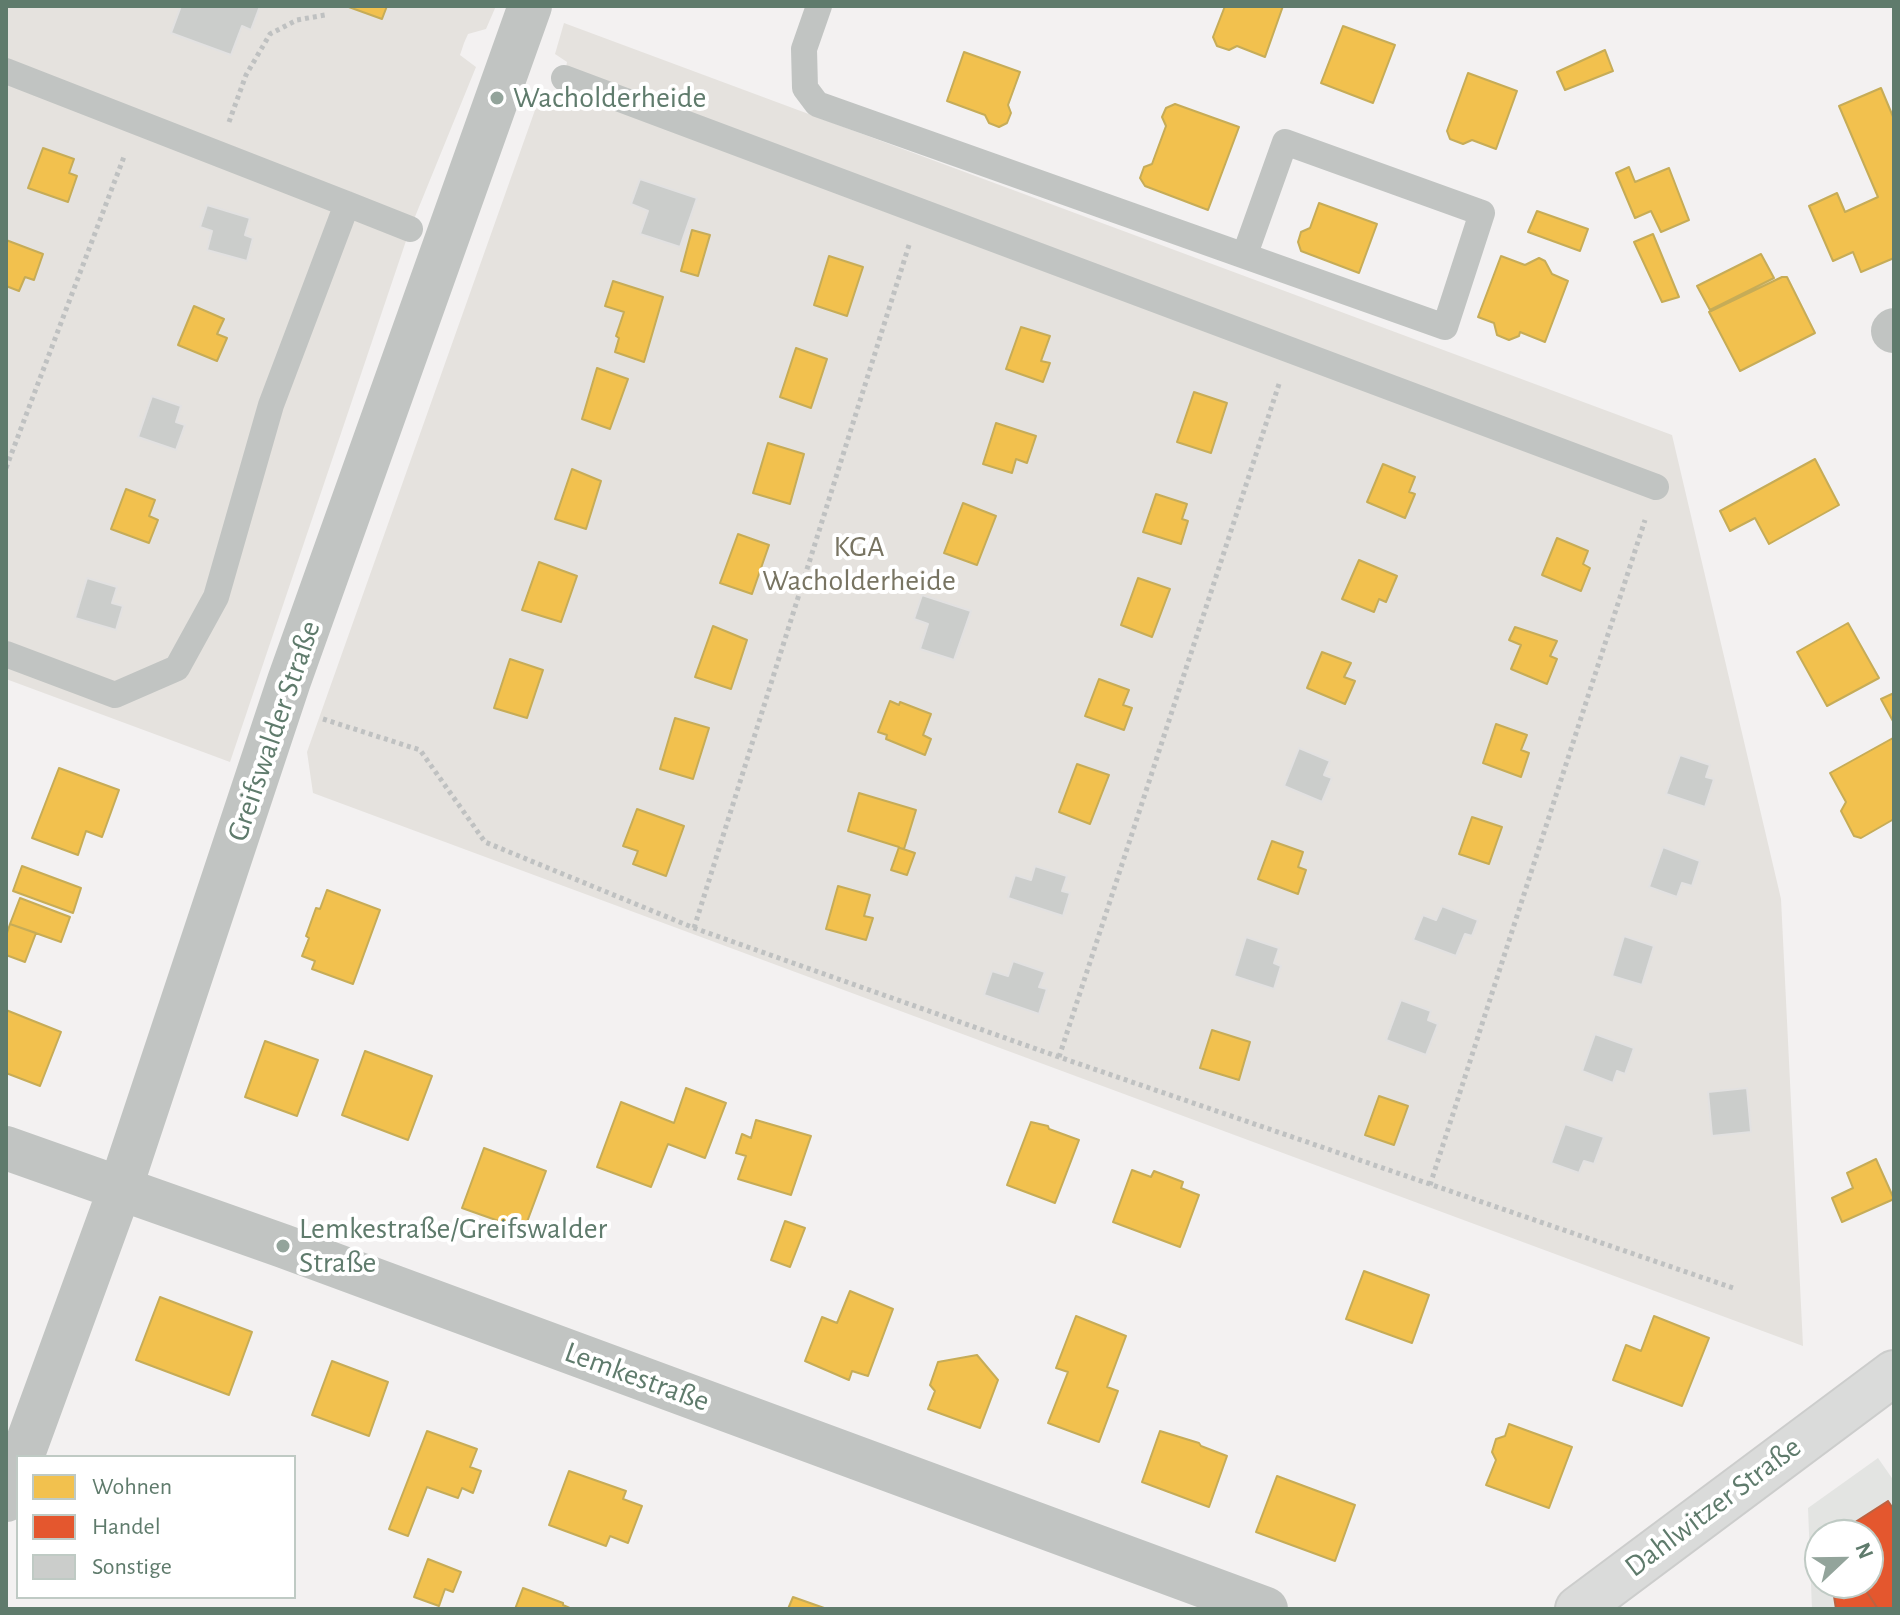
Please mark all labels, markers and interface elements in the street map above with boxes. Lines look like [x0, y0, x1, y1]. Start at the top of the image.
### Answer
place label: Wacholderheide [513, 80, 706, 116]
marker: Wacholderheide [488, 89, 506, 107]
park label: KGA Wacholderheide [762, 529, 956, 600]
street label: Greifswalder Straße [219, 616, 329, 846]
place label: Lemkestraße/Greifswalder Straße [299, 1211, 607, 1282]
marker: Lemkestraße/Greifswalder Straße [274, 1237, 292, 1255]
street label: Lemkestraße [560, 1334, 714, 1420]
street label: Dahlwitzer Straße [1618, 1429, 1808, 1585]
legend [16, 1455, 296, 1599]
text: Wohnen [92, 1475, 172, 1499]
text: Handel [92, 1515, 161, 1539]
north arrow [1804, 1519, 1884, 1599]
text: N [1851, 1540, 1877, 1562]
text: Sonstige [92, 1555, 172, 1579]

